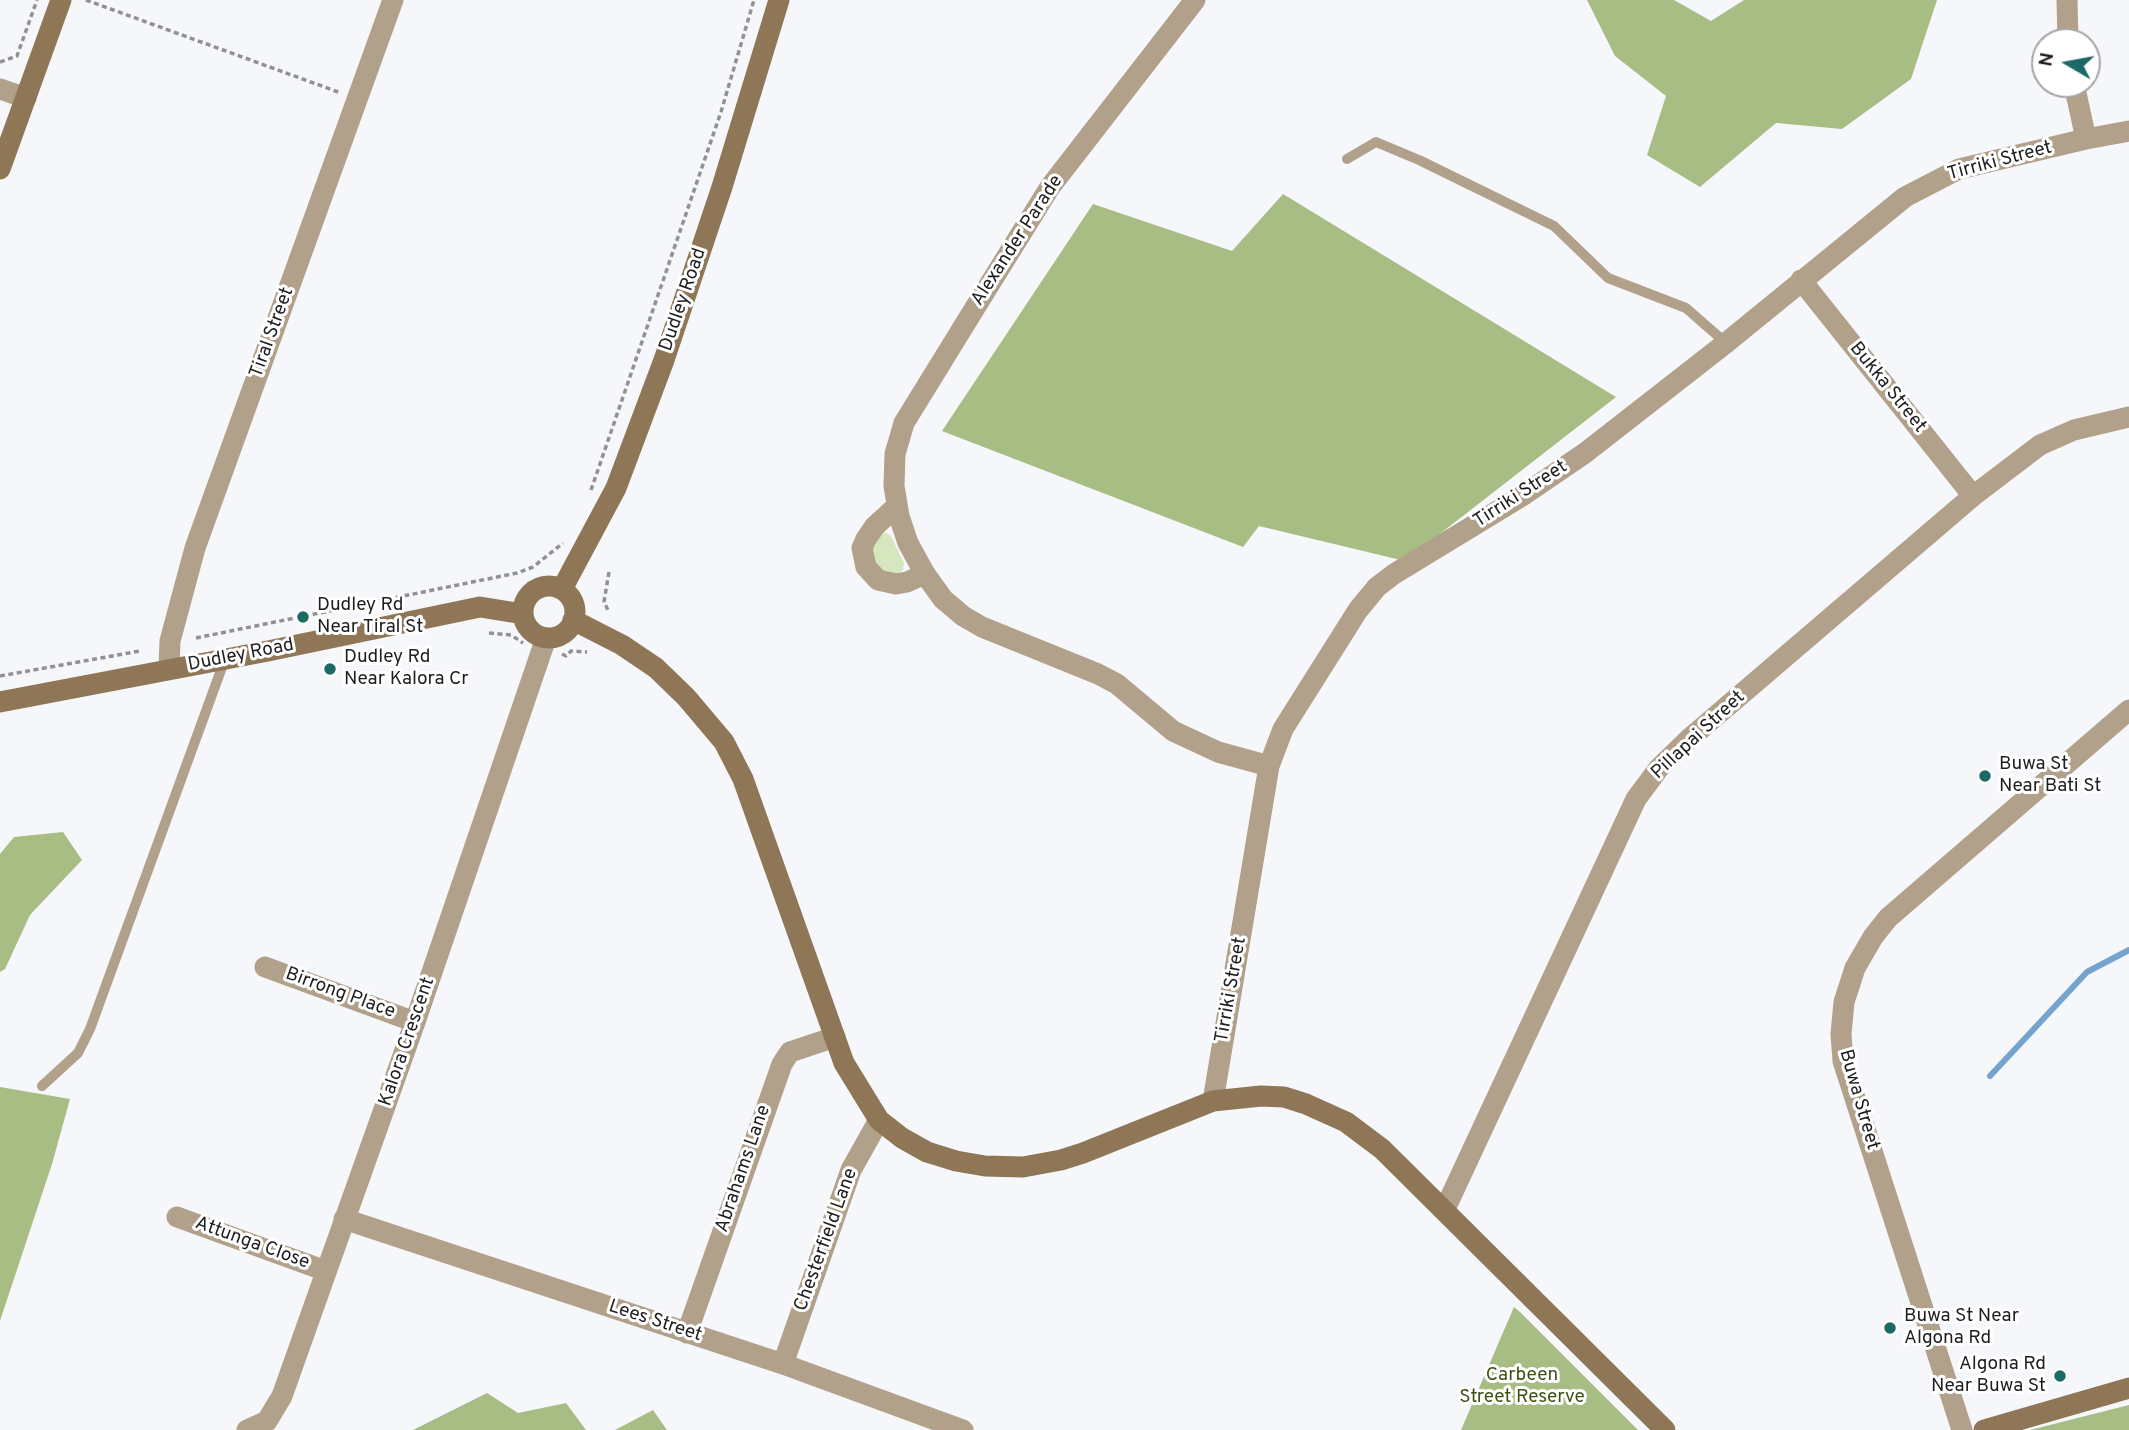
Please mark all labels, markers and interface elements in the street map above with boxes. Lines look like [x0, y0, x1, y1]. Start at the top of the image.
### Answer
north arrow [2031, 28, 2101, 98]
text: N [2034, 51, 2060, 69]
street label: Tirriki Street [1945, 137, 2055, 187]
street label: Alexander Parade [967, 171, 1069, 311]
street label: Dudley Road [656, 245, 712, 355]
street label: Tiral Street [246, 285, 300, 381]
street label: Bukka Street [1844, 338, 1930, 438]
street label: Tirriki Street [1470, 456, 1572, 534]
place label: Dudley Rd Near Tiral St [317, 595, 423, 639]
marker: Dudley Rd Near Tiral St [295, 609, 311, 625]
street label: Dudley Road [186, 635, 296, 677]
place label: Dudley Rd Near Kalora Cr [344, 647, 469, 691]
marker: Dudley Rd Near Kalora Cr [322, 661, 338, 677]
street label: Pillapai Street [1647, 687, 1751, 785]
place label: Buwa St Near Bati St [1999, 754, 2102, 798]
marker: Buwa St Near Bati St [1977, 768, 1993, 784]
street label: Tirriki Street [1211, 935, 1253, 1045]
street label: Birrong Place [282, 964, 398, 1024]
street label: Kalora Crescent [375, 975, 441, 1109]
street label: Buwa Street [1833, 1047, 1883, 1153]
street label: Abrahams Lane [712, 1102, 776, 1236]
street label: Chesterfield Lane [791, 1165, 863, 1315]
street label: Attunga Close [192, 1213, 312, 1275]
street label: Lees Street [605, 1296, 705, 1348]
place label: Buwa St Near Algona Rd [1904, 1306, 2019, 1350]
marker: Buwa St Near Algona Rd [1882, 1320, 1898, 1336]
place label: Algona Rd Near Buwa St [1931, 1354, 2046, 1398]
park label: Carbeen Street Reserve [1459, 1365, 1585, 1409]
marker: Algona Rd Near Buwa St [2052, 1368, 2068, 1384]

